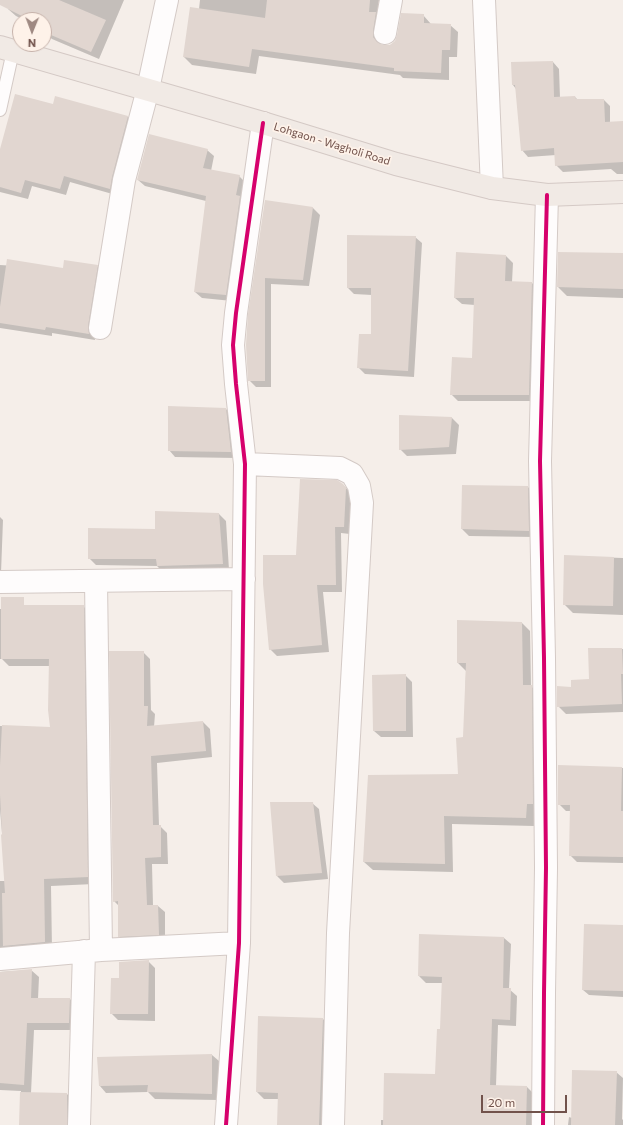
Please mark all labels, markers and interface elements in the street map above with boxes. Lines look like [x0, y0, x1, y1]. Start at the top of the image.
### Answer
north arrow [12, 12, 52, 52]
text: N [28, 37, 36, 50]
street label: Lohgaon - Wagholi Road [272, 120, 392, 168]
scale bar [483, 1087, 569, 1113]
text: 20 m [488, 1095, 515, 1109]

